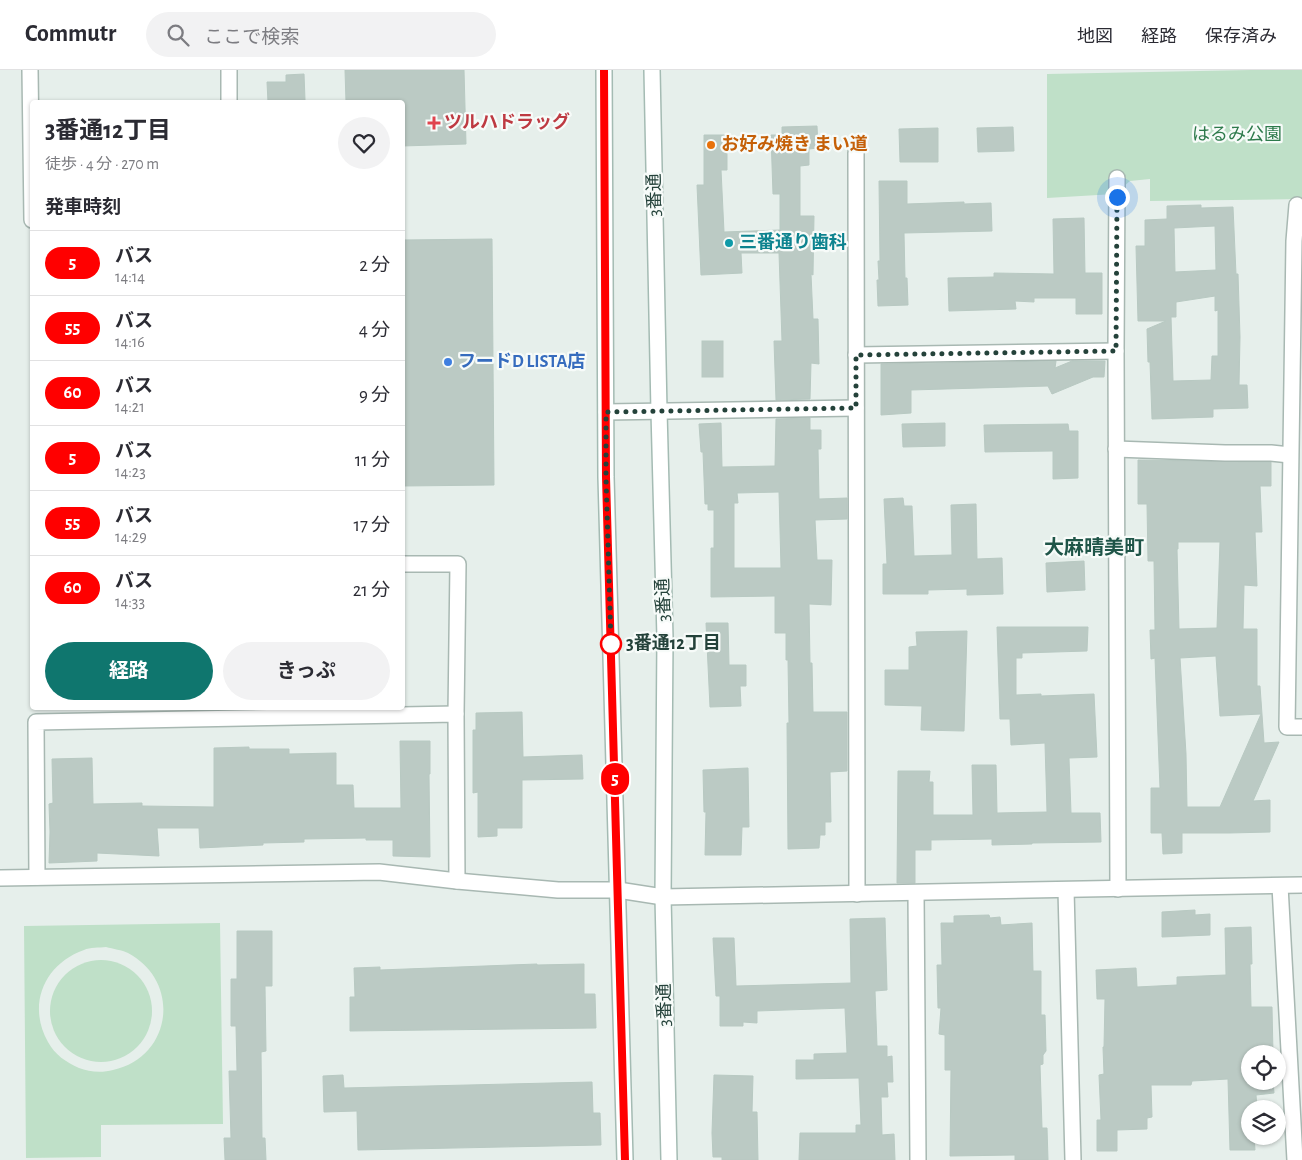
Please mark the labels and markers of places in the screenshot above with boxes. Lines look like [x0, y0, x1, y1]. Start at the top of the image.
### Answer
place label: ツルハドラッグ [444, 112, 570, 132]
marker: ツルハドラッグ [428, 117, 440, 129]
place label: お好み焼き まい道 [721, 134, 868, 154]
marker: お好み焼き まい道 [705, 139, 717, 151]
place label: 三番通り歯科 [739, 232, 847, 252]
marker: 三番通り歯科 [723, 237, 735, 249]
place label: フードD LISTA店 [458, 352, 585, 371]
marker: フードD LISTA店 [442, 356, 454, 368]
marker: 3番通12丁目 [600, 633, 622, 655]
place label: 3番通12丁目 [626, 633, 721, 653]

